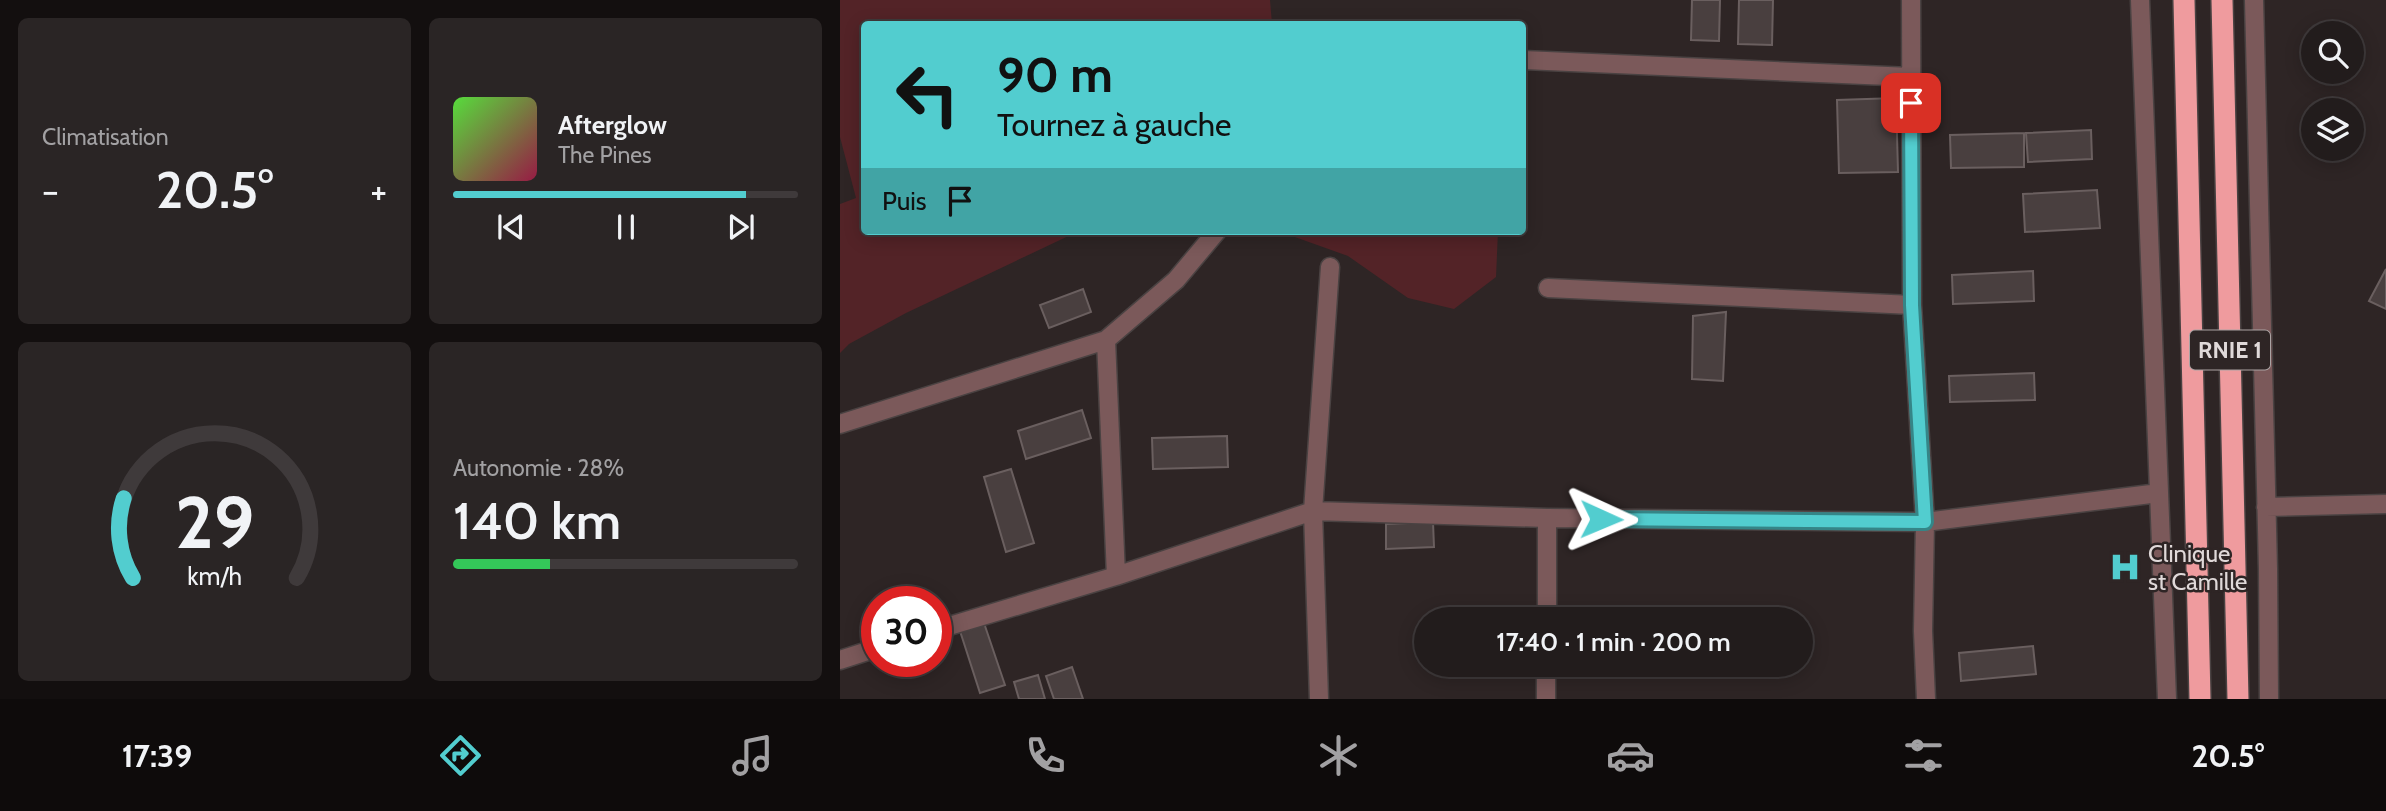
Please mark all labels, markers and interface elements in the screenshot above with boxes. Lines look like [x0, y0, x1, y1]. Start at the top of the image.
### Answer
map controls [2301, 21, 2364, 161]
button: search [2301, 21, 2364, 84]
text: 90 m [997, 45, 1113, 104]
icon: left [882, 49, 973, 140]
pin [1881, 73, 1941, 133]
icon: arrive [1892, 84, 1930, 122]
button: layers [2301, 98, 2364, 161]
text: Tournez à gauche [997, 105, 1231, 144]
text: Afterglow [558, 109, 667, 141]
text: Climatisation [42, 123, 169, 151]
text: The Pines [558, 141, 652, 169]
text: 20.5° [156, 158, 273, 221]
text: − [42, 167, 59, 214]
text: + [370, 167, 387, 214]
icon: arrive [941, 182, 979, 220]
text: Puis [882, 185, 927, 217]
icon: previous [492, 208, 530, 246]
icon: pause [607, 208, 645, 246]
icon: next [722, 208, 760, 246]
road number: RNIE 1 [2190, 330, 2270, 370]
text: Autonomie · 28% [453, 454, 624, 482]
text: 29 [175, 478, 254, 566]
position arrow [1564, 482, 1638, 556]
text: 140 km [453, 489, 621, 552]
place label: Clinique st Camille [2148, 539, 2247, 596]
hospital icon: Clinique st Camille [2108, 550, 2142, 584]
text: km/h [187, 560, 242, 590]
speed limit sign: 30 [861, 586, 952, 677]
text: 17:40 · 1 min · 200 m [1496, 626, 1731, 658]
icon: directions [436, 731, 485, 780]
icon: music [728, 731, 777, 780]
icon: phone [1021, 731, 1070, 780]
icon: climate [1314, 731, 1363, 780]
icon: car [1606, 731, 1655, 780]
icon: filters [1899, 731, 1948, 780]
text: 17:39 [122, 736, 192, 775]
text: 20.5° [2191, 736, 2264, 775]

